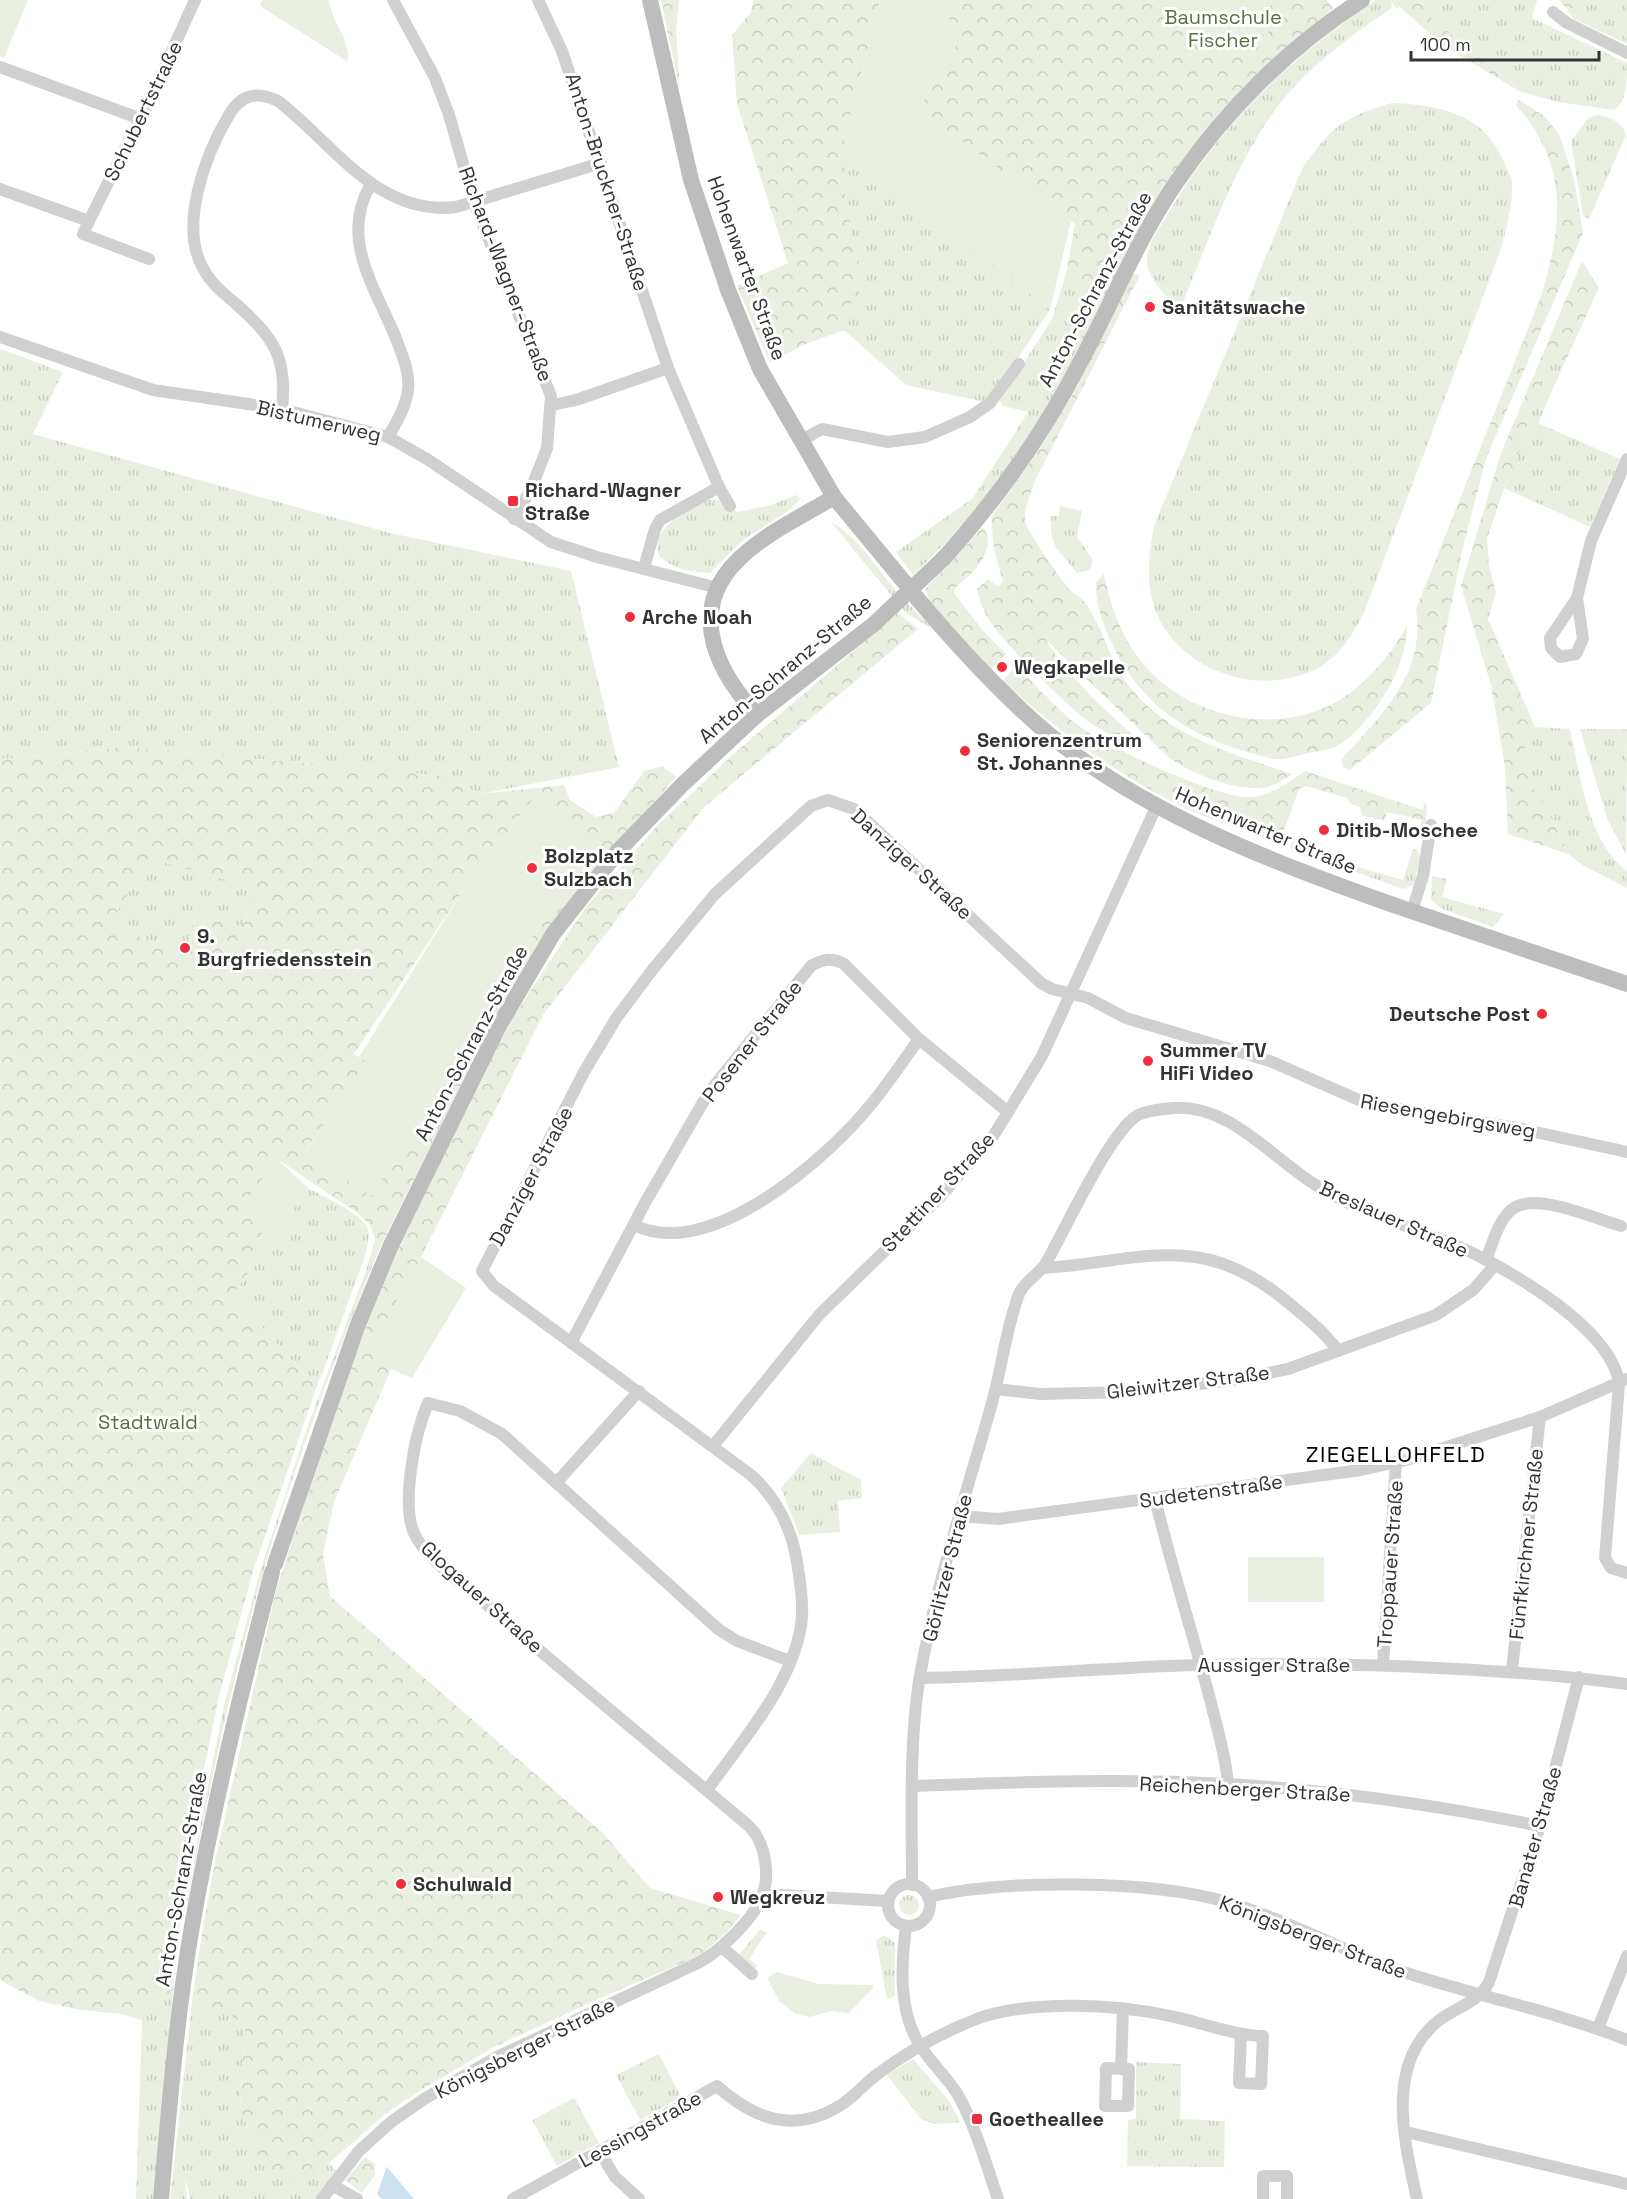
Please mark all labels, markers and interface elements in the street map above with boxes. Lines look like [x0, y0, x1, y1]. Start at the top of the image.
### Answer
park label: Baumschule Fischer [1164, 4, 1282, 53]
scale bar [1411, 24, 1598, 62]
text: 100 m [1420, 33, 1471, 56]
street label: Schubertstraße [98, 37, 188, 185]
street label: Anton-Bruckner-Straße [559, 70, 655, 294]
street label: Richard-Wagner-Straße [453, 163, 559, 385]
street label: Hohenwarter Straße [702, 172, 792, 364]
street label: Anton-Schranz-Straße [1032, 187, 1158, 391]
place label: Sanitätswache [1162, 294, 1306, 320]
marker: Sanitätswache [1143, 300, 1157, 314]
street label: Bistumerweg [254, 394, 384, 448]
place label: Richard-Wagner Straße [525, 477, 681, 526]
marker: Richard-Wagner Straße [506, 494, 520, 508]
street label: Anton-Schranz-Straße [693, 589, 877, 749]
place label: Arche Noah [642, 604, 752, 630]
marker: Arche Noah [623, 610, 637, 624]
place label: Wegkapelle [1014, 654, 1125, 680]
marker: Wegkapelle [995, 660, 1009, 674]
place label: Seniorenzentrum St. Johannes [977, 727, 1142, 776]
marker: Seniorenzentrum St. Johannes [958, 744, 972, 758]
street label: Hohenwarter Straße [1171, 780, 1361, 880]
street label: Danziger Straße [846, 803, 978, 925]
place label: Ditib-Moschee [1336, 817, 1478, 843]
marker: Ditib-Moschee [1317, 823, 1331, 837]
place label: Bolzplatz Sulzbach [544, 843, 634, 892]
marker: Bolzplatz Sulzbach [525, 861, 539, 875]
place label: 9. Burgfriedensstein [197, 923, 372, 972]
marker: 9. Burgfriedensstein [178, 941, 192, 955]
street label: Anton-Schranz-Straße [408, 941, 534, 1145]
street label: Posener Straße [696, 975, 808, 1107]
place label: Deutsche Post [1389, 1001, 1530, 1027]
marker: Deutsche Post [1535, 1007, 1549, 1021]
place label: Summer TV HiFi Video [1160, 1037, 1267, 1086]
marker: Summer TV HiFi Video [1141, 1054, 1155, 1068]
street label: Riesengebirgsweg [1358, 1088, 1538, 1144]
street label: Danziger Straße [483, 1102, 579, 1250]
street label: Stettiner Straße [876, 1127, 1000, 1257]
street label: Breslauer Straße [1316, 1175, 1472, 1263]
street label: Gleiwitzer Straße [1105, 1359, 1271, 1405]
park label: Stadtwald [98, 1409, 198, 1435]
district label: ZIEGELLOHFELD [1306, 1440, 1486, 1468]
street label: Fünfkirchner Straße [1503, 1447, 1549, 1641]
street label: Sudetenstraße [1138, 1468, 1284, 1514]
street label: Troppauer Straße [1371, 1479, 1409, 1649]
street label: Görlitzer Straße [916, 1491, 978, 1645]
street label: Glogauer Straße [415, 1535, 549, 1659]
street label: Aussiger Straße [1198, 1652, 1350, 1678]
street label: Banater Straße [1502, 1763, 1568, 1911]
street label: Anton-Schranz-Straße [149, 1769, 213, 1989]
street label: Reichenberger Straße [1139, 1770, 1351, 1808]
place label: Schulwald [413, 1871, 512, 1897]
marker: Schulwald [394, 1877, 408, 1891]
place label: Wegkreuz [730, 1884, 825, 1910]
street label: Königsberger Straße [1216, 1889, 1410, 1985]
marker: Wegkreuz [711, 1890, 725, 1904]
street label: Königsberger Straße [431, 1991, 619, 2105]
street label: Lessingstraße [574, 2085, 706, 2173]
place label: Goetheallee [989, 2106, 1104, 2132]
marker: Goetheallee [970, 2112, 984, 2126]

